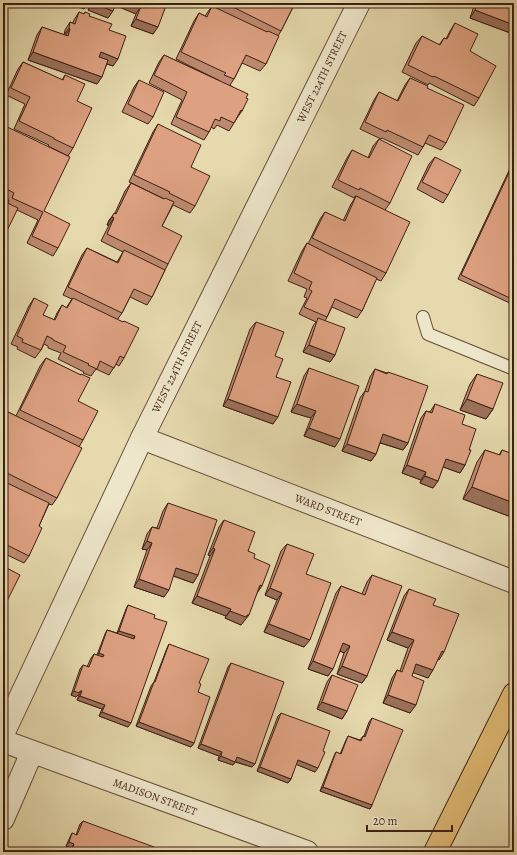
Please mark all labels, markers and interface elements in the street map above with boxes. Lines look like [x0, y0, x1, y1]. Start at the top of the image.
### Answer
street label: WEST 224TH STREET [293, 29, 351, 126]
street label: WEST 224TH STREET [148, 319, 206, 416]
street label: WARD STREET [292, 490, 364, 530]
street label: MADISON STREET [111, 775, 199, 819]
scale bar [367, 807, 452, 833]
text: 20 m [373, 813, 397, 829]

